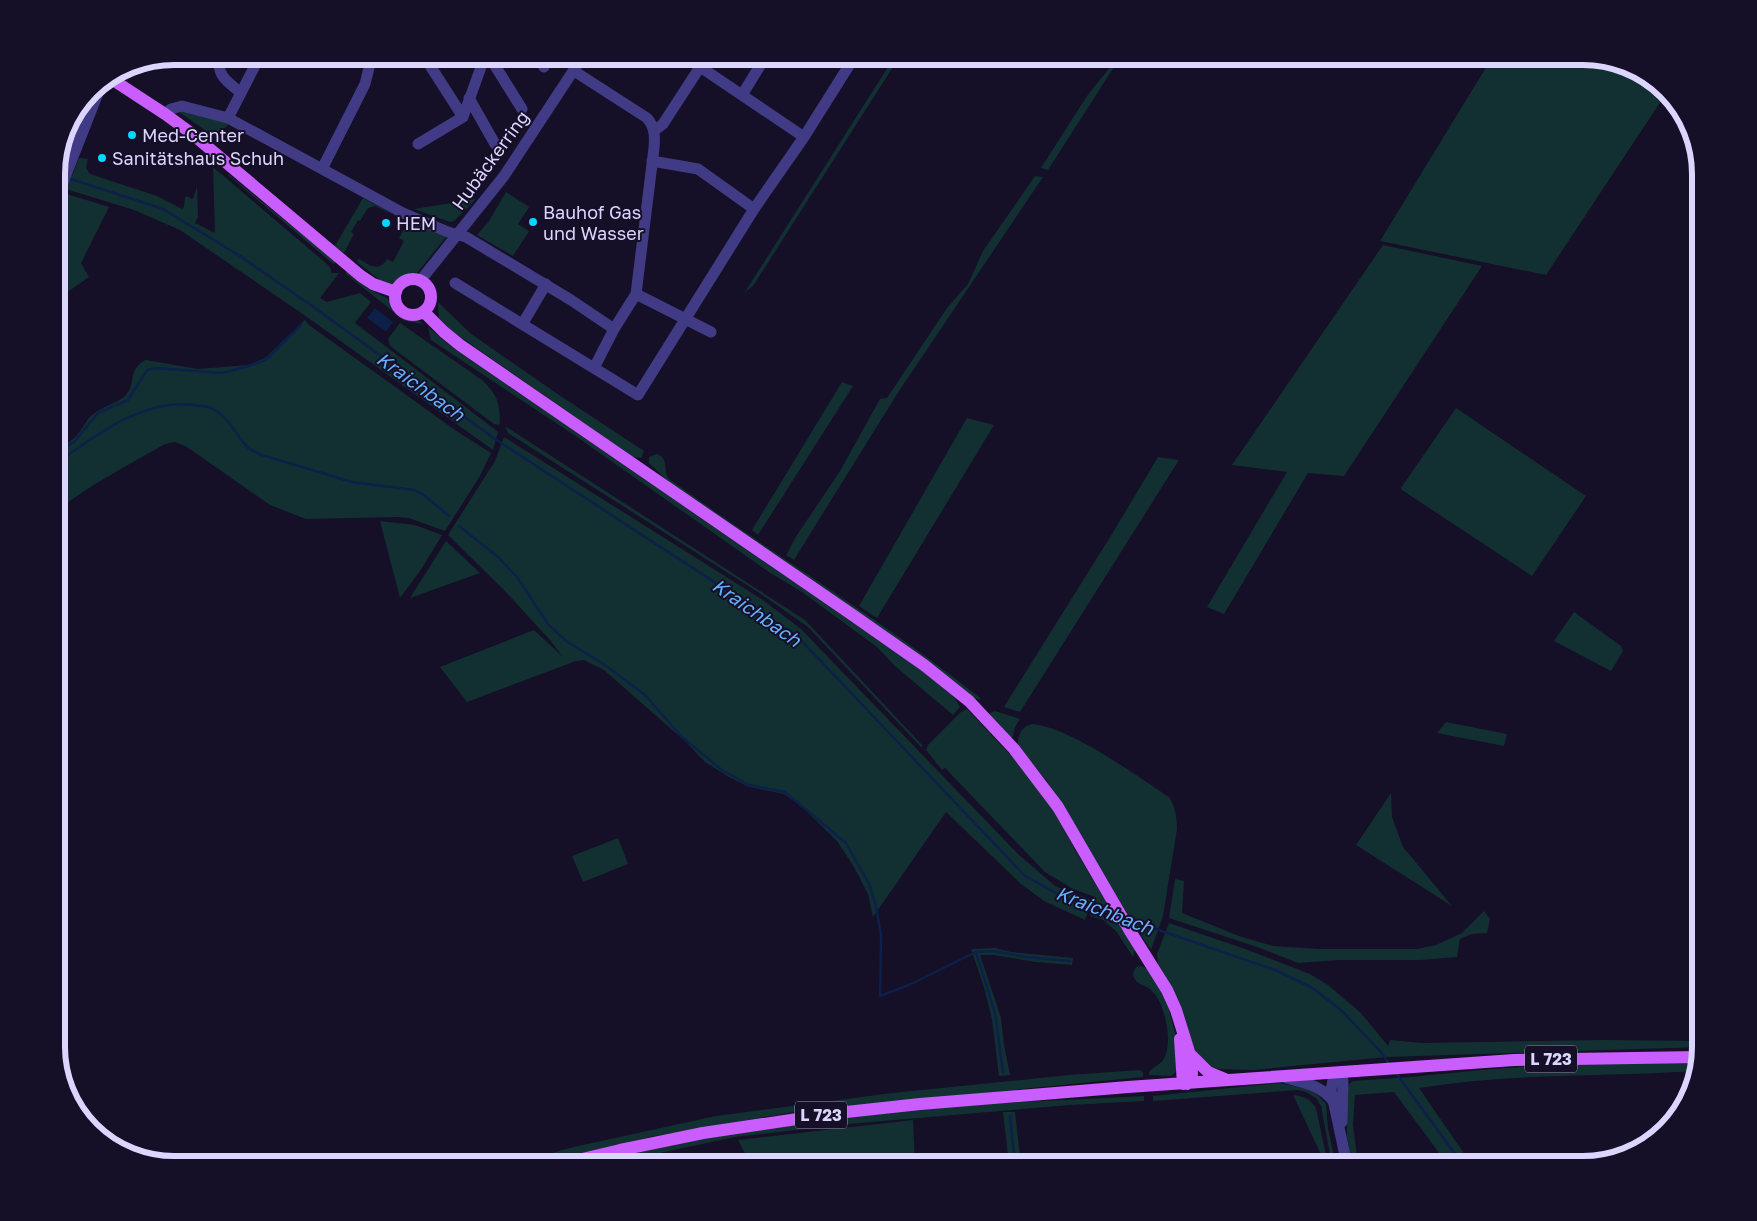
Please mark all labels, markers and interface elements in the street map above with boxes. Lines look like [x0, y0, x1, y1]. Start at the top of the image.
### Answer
street label: Hubäckerring [447, 106, 533, 214]
place label: Med-Center [142, 124, 244, 146]
marker: Med-Center [126, 129, 138, 141]
place label: Sanitätshaus Schuh [112, 147, 284, 169]
marker: Sanitätshaus Schuh [96, 152, 108, 164]
place label: Bauhof Gas und Wasser [543, 201, 644, 244]
place label: HEM [396, 212, 436, 234]
marker: Bauhof Gas und Wasser [527, 216, 539, 228]
marker: HEM [380, 217, 392, 229]
water label: Kraichbach [373, 347, 470, 426]
water label: Kraichbach [708, 573, 807, 652]
water label: Kraichbach [1053, 881, 1158, 940]
road number: L 723 [1525, 1046, 1577, 1072]
road number: L 723 [795, 1102, 847, 1128]

